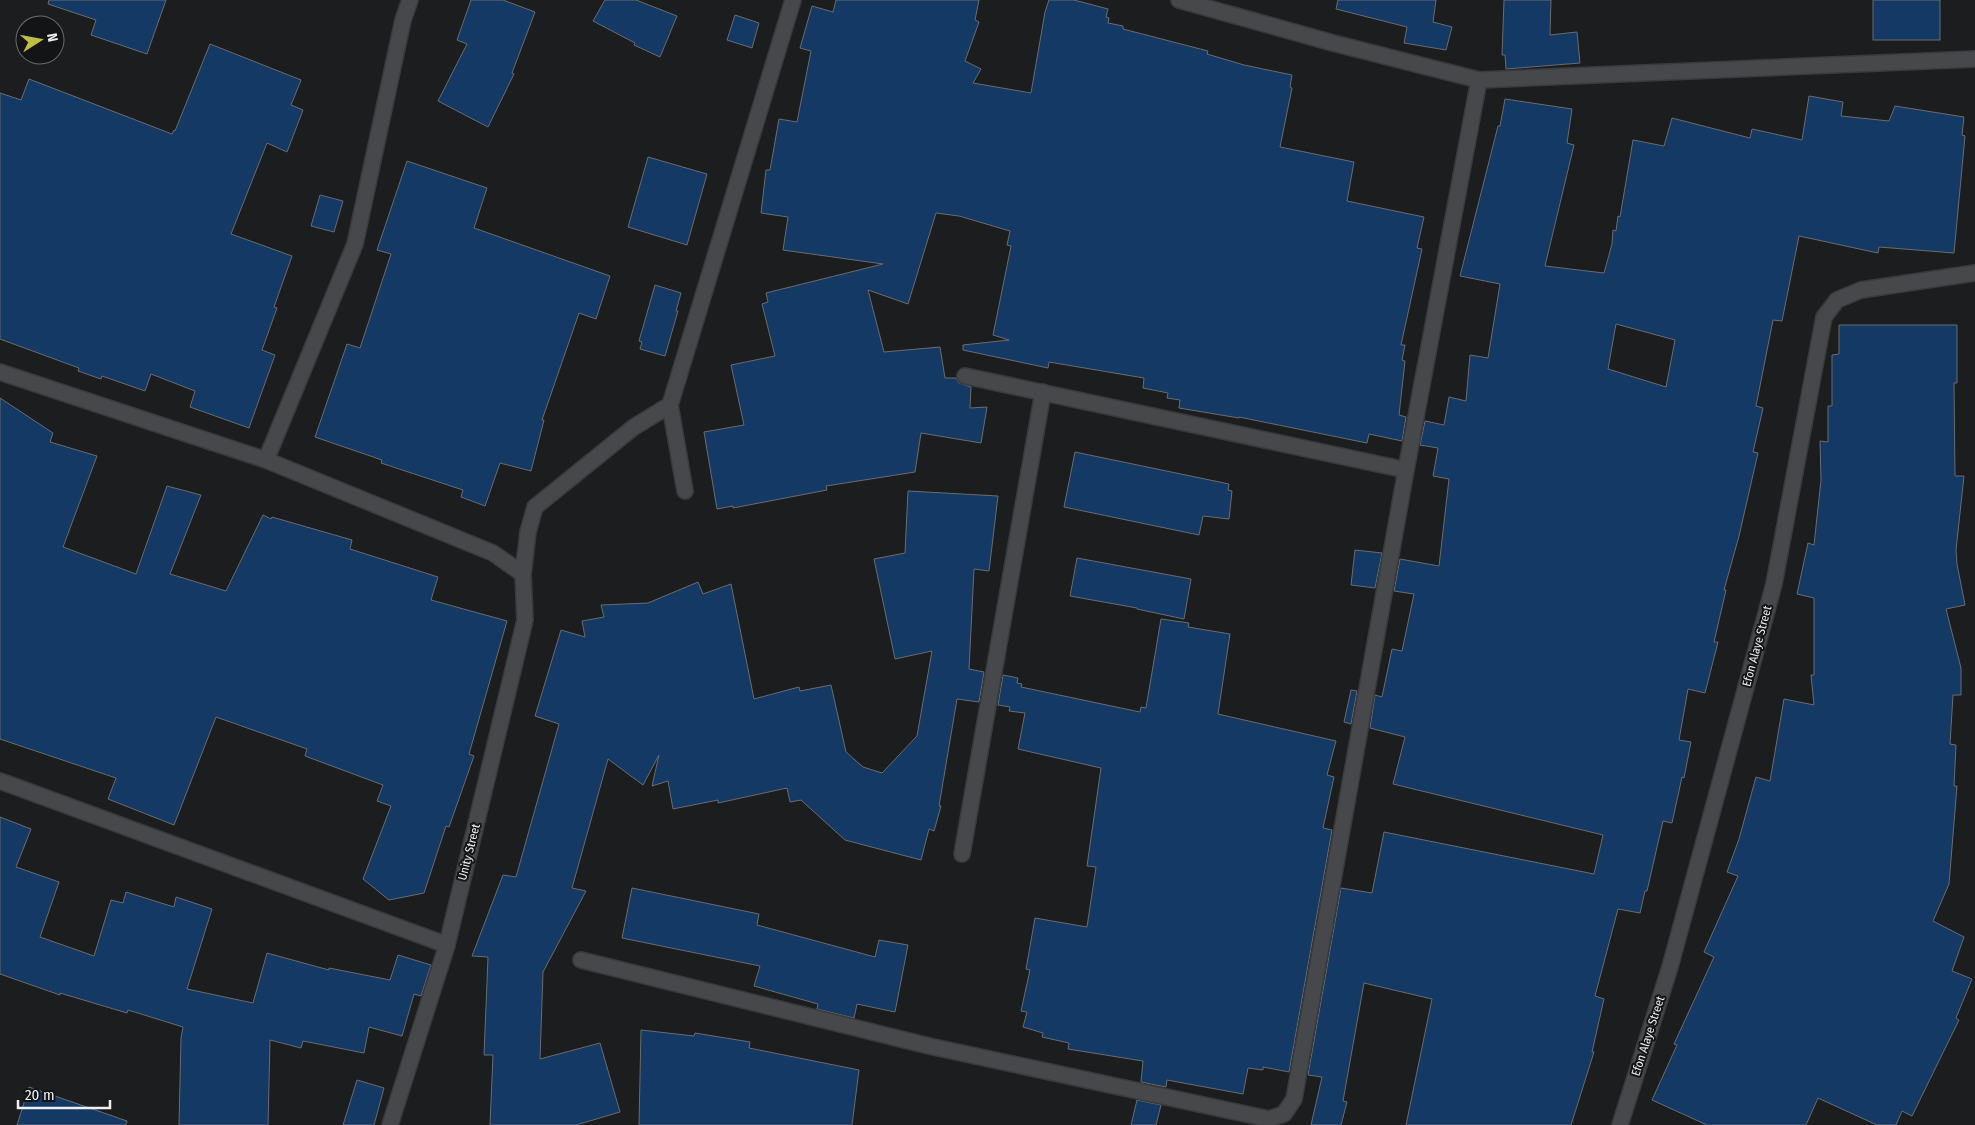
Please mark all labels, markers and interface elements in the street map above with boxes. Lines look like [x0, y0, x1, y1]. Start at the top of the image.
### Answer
north arrow [15, 15, 65, 65]
text: N [43, 32, 61, 43]
street label: Efon Alaye Street [1739, 604, 1775, 688]
street label: Unity Street [455, 822, 483, 882]
street label: Efon Alaye Street [1629, 994, 1668, 1078]
scale bar [18, 1078, 110, 1110]
text: 20 m [25, 1086, 55, 1104]

